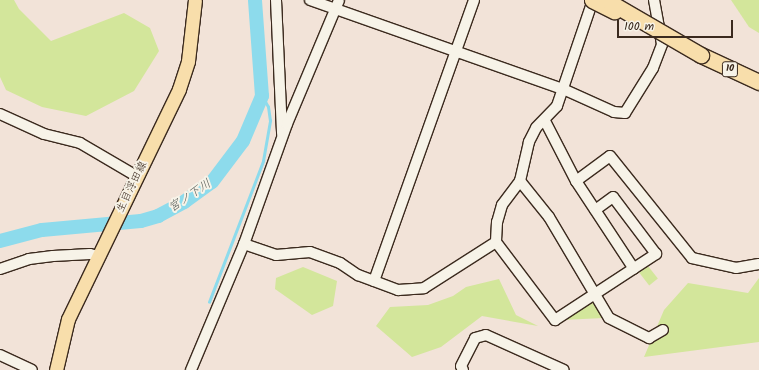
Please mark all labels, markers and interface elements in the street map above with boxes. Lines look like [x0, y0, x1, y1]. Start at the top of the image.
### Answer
scale bar [619, 12, 735, 38]
text: 100 m [624, 17, 654, 36]
road number: 10 [721, 61, 739, 77]
street label: 生目浮田線 [114, 159, 150, 215]
water label: 宮ノ下川 [166, 177, 214, 215]

